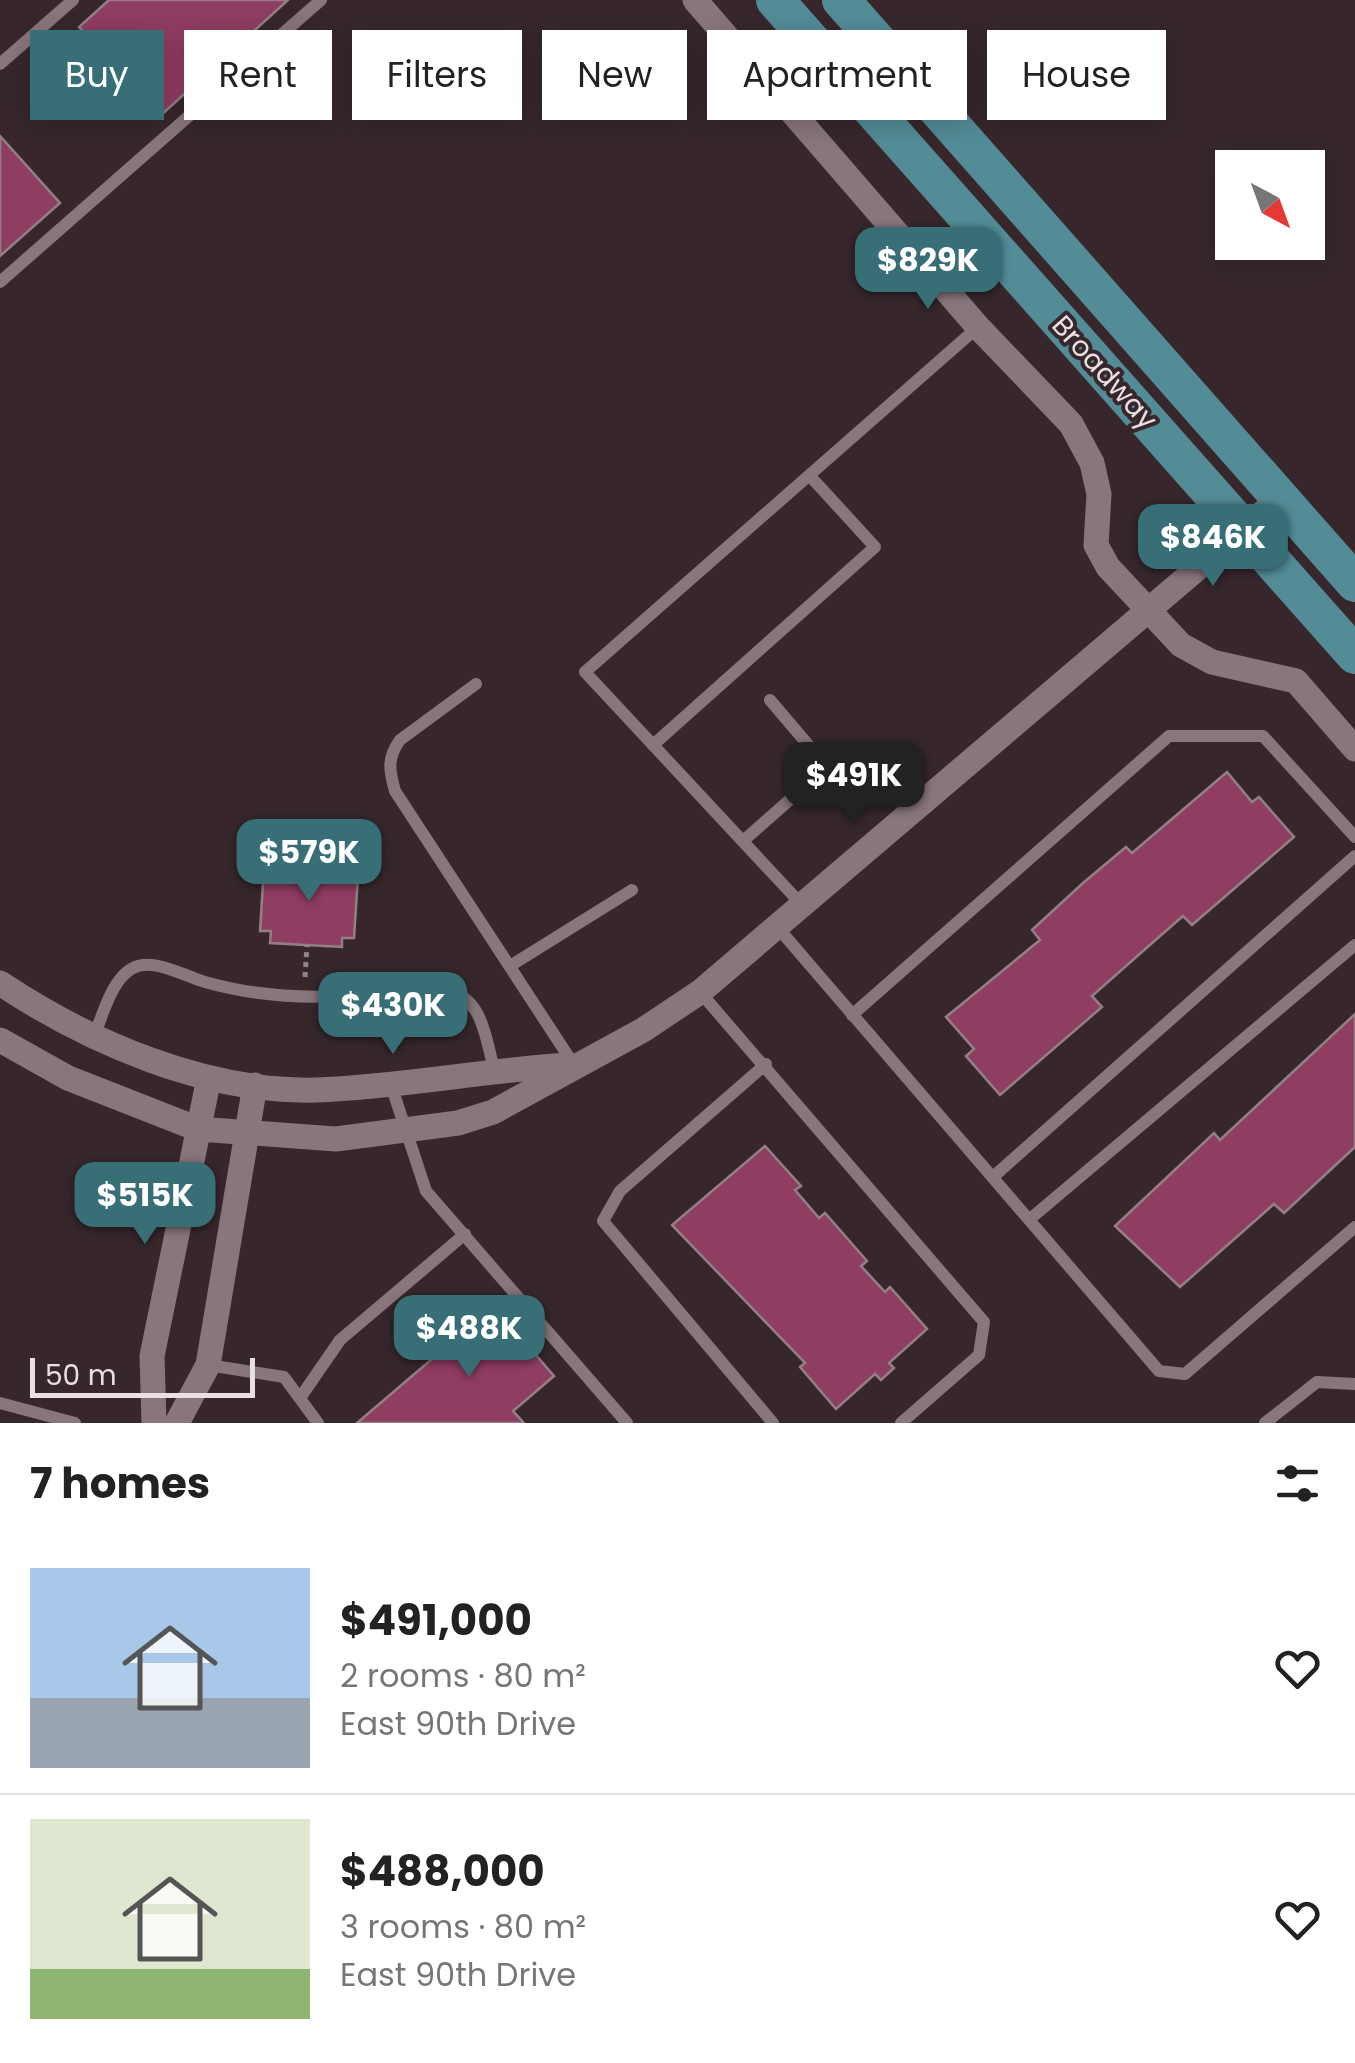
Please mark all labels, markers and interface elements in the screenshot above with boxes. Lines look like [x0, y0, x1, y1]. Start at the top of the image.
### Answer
chip: Buy [30, 30, 164, 120]
chip: Rent [184, 30, 332, 120]
chip: Filters [352, 30, 522, 120]
chip: New [542, 30, 687, 120]
chip: Apartment [707, 30, 967, 120]
chip: House [987, 30, 1166, 120]
north arrow [1215, 150, 1325, 260]
map controls [1215, 150, 1325, 260]
pin: $829K [858, 227, 998, 312]
text: $829K [877, 237, 979, 282]
street label: Broadway [1043, 307, 1166, 438]
pin: $846K [1143, 504, 1283, 589]
text: $846K [1160, 514, 1266, 559]
pin: $491K [784, 742, 924, 827]
text: $491K [806, 752, 902, 797]
pin: $579K [239, 819, 379, 904]
text: $579K [259, 829, 359, 874]
pin: $430K [323, 972, 463, 1057]
text: $430K [340, 982, 446, 1027]
pin: $515K [75, 1162, 215, 1247]
text: $515K [97, 1172, 194, 1217]
pin: $488K [399, 1295, 539, 1380]
text: $488K [416, 1305, 522, 1350]
scale bar [30, 1353, 255, 1398]
text: 50 m [45, 1356, 116, 1395]
text: 7 homes [30, 1454, 210, 1513]
icon: filters [1270, 1456, 1325, 1511]
text: $491,000 [340, 1591, 532, 1650]
icon: home [110, 1608, 230, 1728]
icon: heart [1270, 1641, 1325, 1696]
text: 2 rooms · 80 m² [340, 1653, 586, 1698]
text: East 90th Drive [340, 1701, 576, 1746]
text: $488,000 [340, 1842, 545, 1901]
icon: home [110, 1859, 230, 1979]
icon: heart [1270, 1892, 1325, 1947]
text: 3 rooms · 80 m² [340, 1904, 586, 1949]
text: East 90th Drive [340, 1952, 576, 1997]

